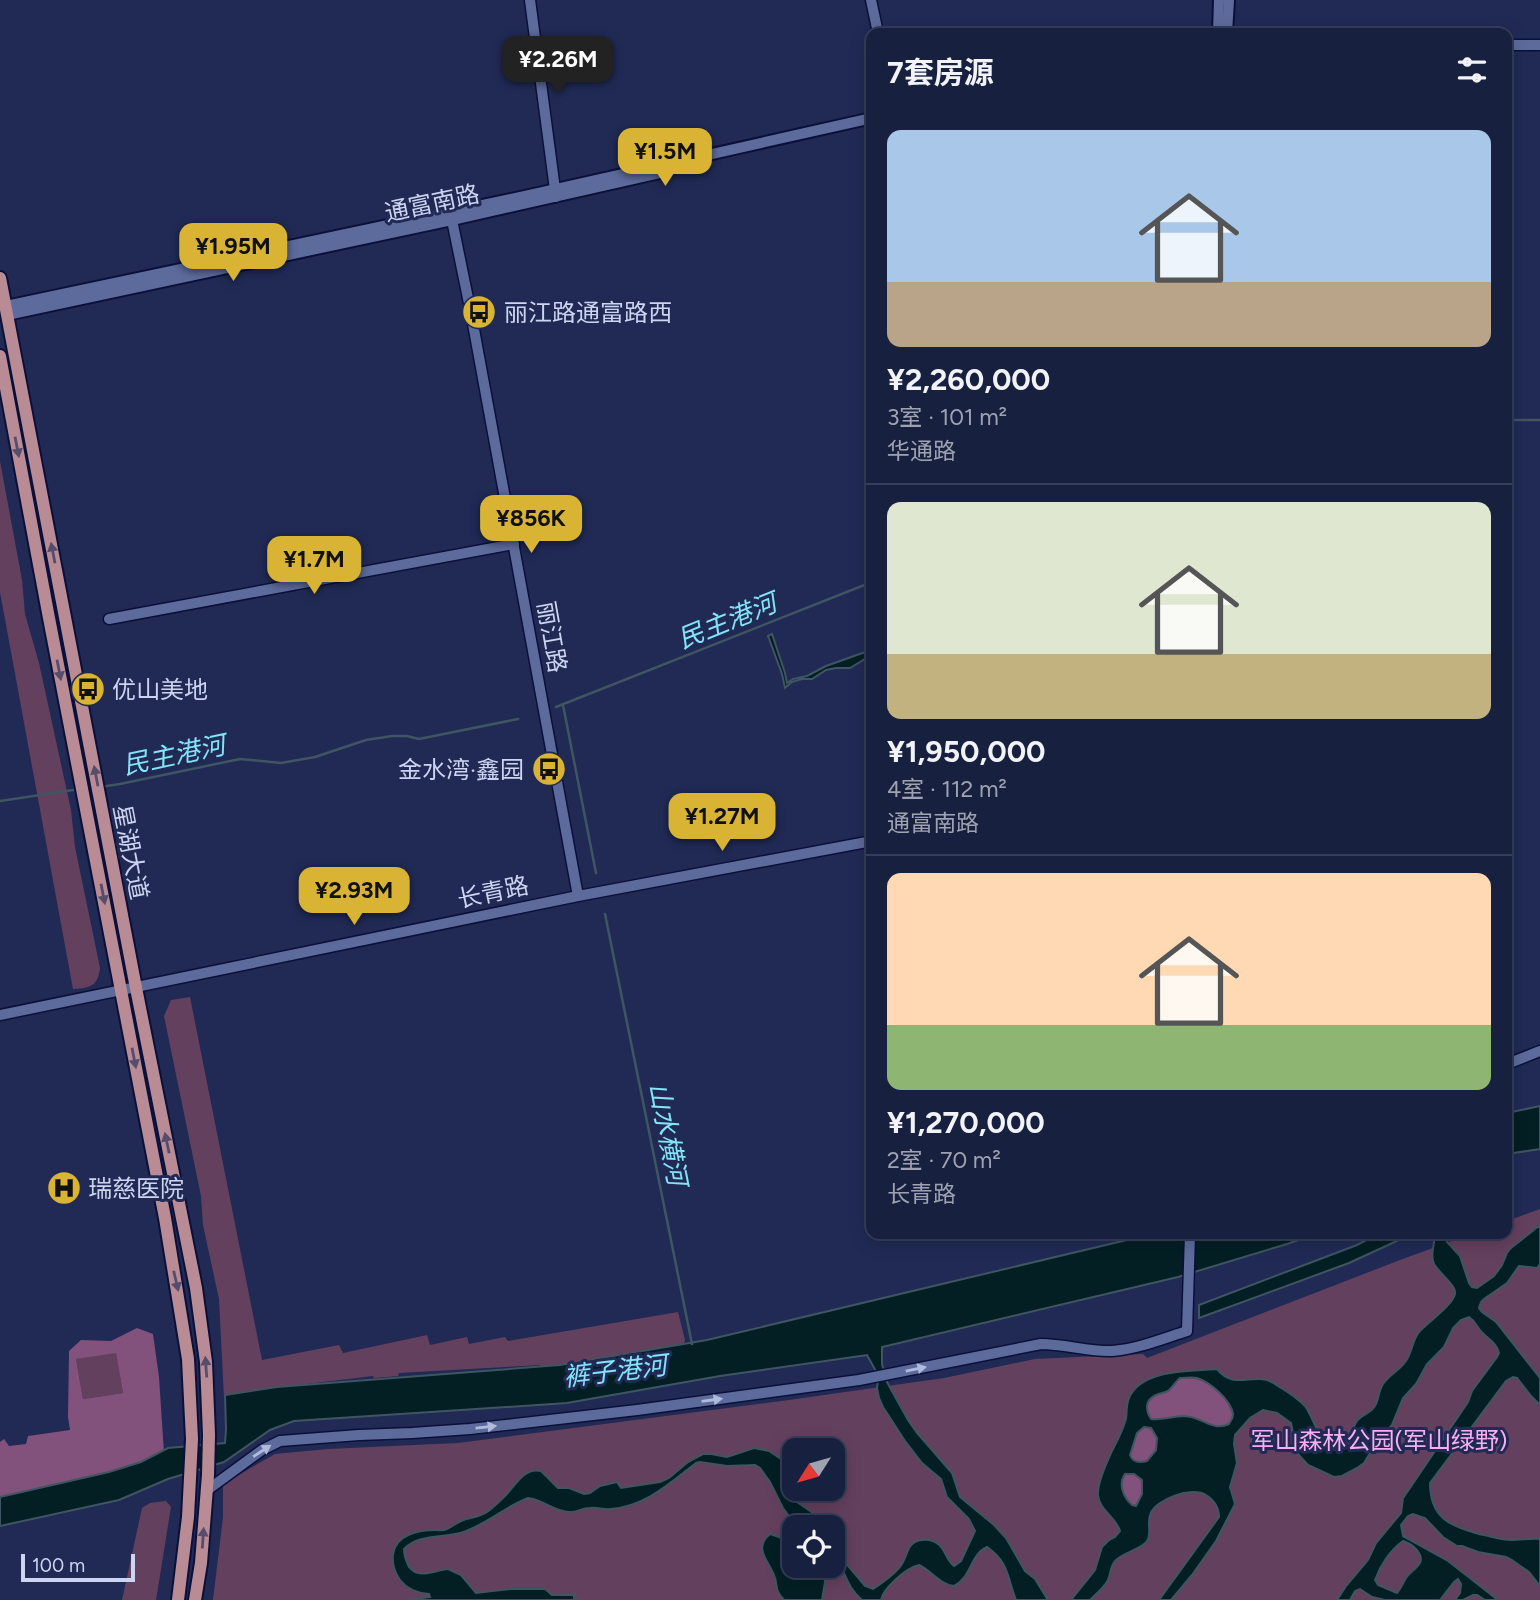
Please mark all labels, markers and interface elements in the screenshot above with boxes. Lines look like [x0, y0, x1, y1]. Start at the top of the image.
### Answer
pin: ¥2.26M [501, 36, 615, 96]
text: ¥2.26M [518, 45, 598, 73]
icon: filters [1453, 51, 1491, 89]
text: 7套房源 [887, 54, 994, 91]
pin: ¥1.5M [616, 128, 714, 188]
text: ¥1.5M [634, 137, 696, 165]
icon: home [1126, 175, 1252, 301]
street label: 通富南路 [382, 179, 482, 227]
pin: ¥1.95M [176, 224, 290, 283]
text: ¥1.95M [195, 232, 271, 260]
bus stop icon: 丽江路通富路西 [460, 293, 498, 331]
place label: 丽江路通富路西 [504, 298, 672, 327]
text: ¥2,260,000 [887, 361, 1050, 398]
text: 3室 · 101 m² [887, 403, 1007, 431]
one-way arrow [12, 436, 23, 458]
text: 华通路 [887, 437, 956, 465]
pin: ¥856K [482, 496, 580, 555]
text: ¥856K [496, 504, 566, 532]
pin: ¥1.7M [265, 536, 363, 596]
one-way arrow [47, 542, 58, 564]
text: ¥1.7M [283, 545, 345, 573]
icon: home [1126, 547, 1252, 673]
water label: 民主港河 [673, 585, 786, 655]
street label: 丽江路 [531, 599, 573, 675]
one-way arrow [53, 659, 64, 681]
bus stop icon: 优山美地 [69, 670, 107, 708]
place label: 优山美地 [112, 675, 208, 704]
water label: 民主港河 [120, 728, 233, 781]
text: ¥1,950,000 [887, 733, 1046, 770]
bus stop icon: 金水湾·鑫园 [530, 750, 568, 788]
place label: 金水湾·鑫园 [398, 755, 524, 784]
one-way arrow [90, 765, 101, 787]
text: 4室 · 112 m² [887, 775, 1007, 803]
pin: ¥1.27M [665, 794, 779, 853]
street label: 星湖大道 [108, 802, 154, 902]
text: ¥1.27M [685, 802, 759, 830]
text: 通富南路 [887, 809, 979, 837]
pin: ¥2.93M [297, 867, 411, 927]
street label: 长青路 [455, 870, 531, 914]
text: ¥2.93M [315, 876, 393, 904]
one-way arrow [97, 883, 108, 905]
icon: home [1126, 918, 1252, 1044]
one-way arrow [128, 1047, 139, 1069]
water label: 山水横河 [642, 1080, 695, 1193]
text: ¥1,270,000 [887, 1104, 1045, 1141]
one-way arrow [162, 1132, 173, 1154]
text: 2室 · 70 m² [887, 1146, 1001, 1174]
hospital icon: 瑞慈医院 [45, 1169, 83, 1207]
place label: 瑞慈医院 [88, 1174, 184, 1203]
text: 长青路 [887, 1180, 956, 1208]
one-way arrow [170, 1271, 181, 1293]
water label: 裤子港河 [561, 1348, 674, 1393]
one-way arrow [200, 1356, 211, 1378]
one-way arrow [905, 1364, 927, 1375]
one-way arrow [701, 1394, 723, 1405]
one-way arrow [475, 1421, 497, 1432]
park label: 军山森林公园(军山绿野) [1251, 1426, 1507, 1455]
north arrow [782, 1438, 845, 1502]
map controls [782, 1438, 845, 1578]
one-way arrow [252, 1444, 271, 1457]
button: locate [782, 1515, 845, 1578]
one-way arrow [198, 1527, 209, 1549]
scale bar [21, 1551, 135, 1583]
text: 100 m [32, 1554, 85, 1577]

